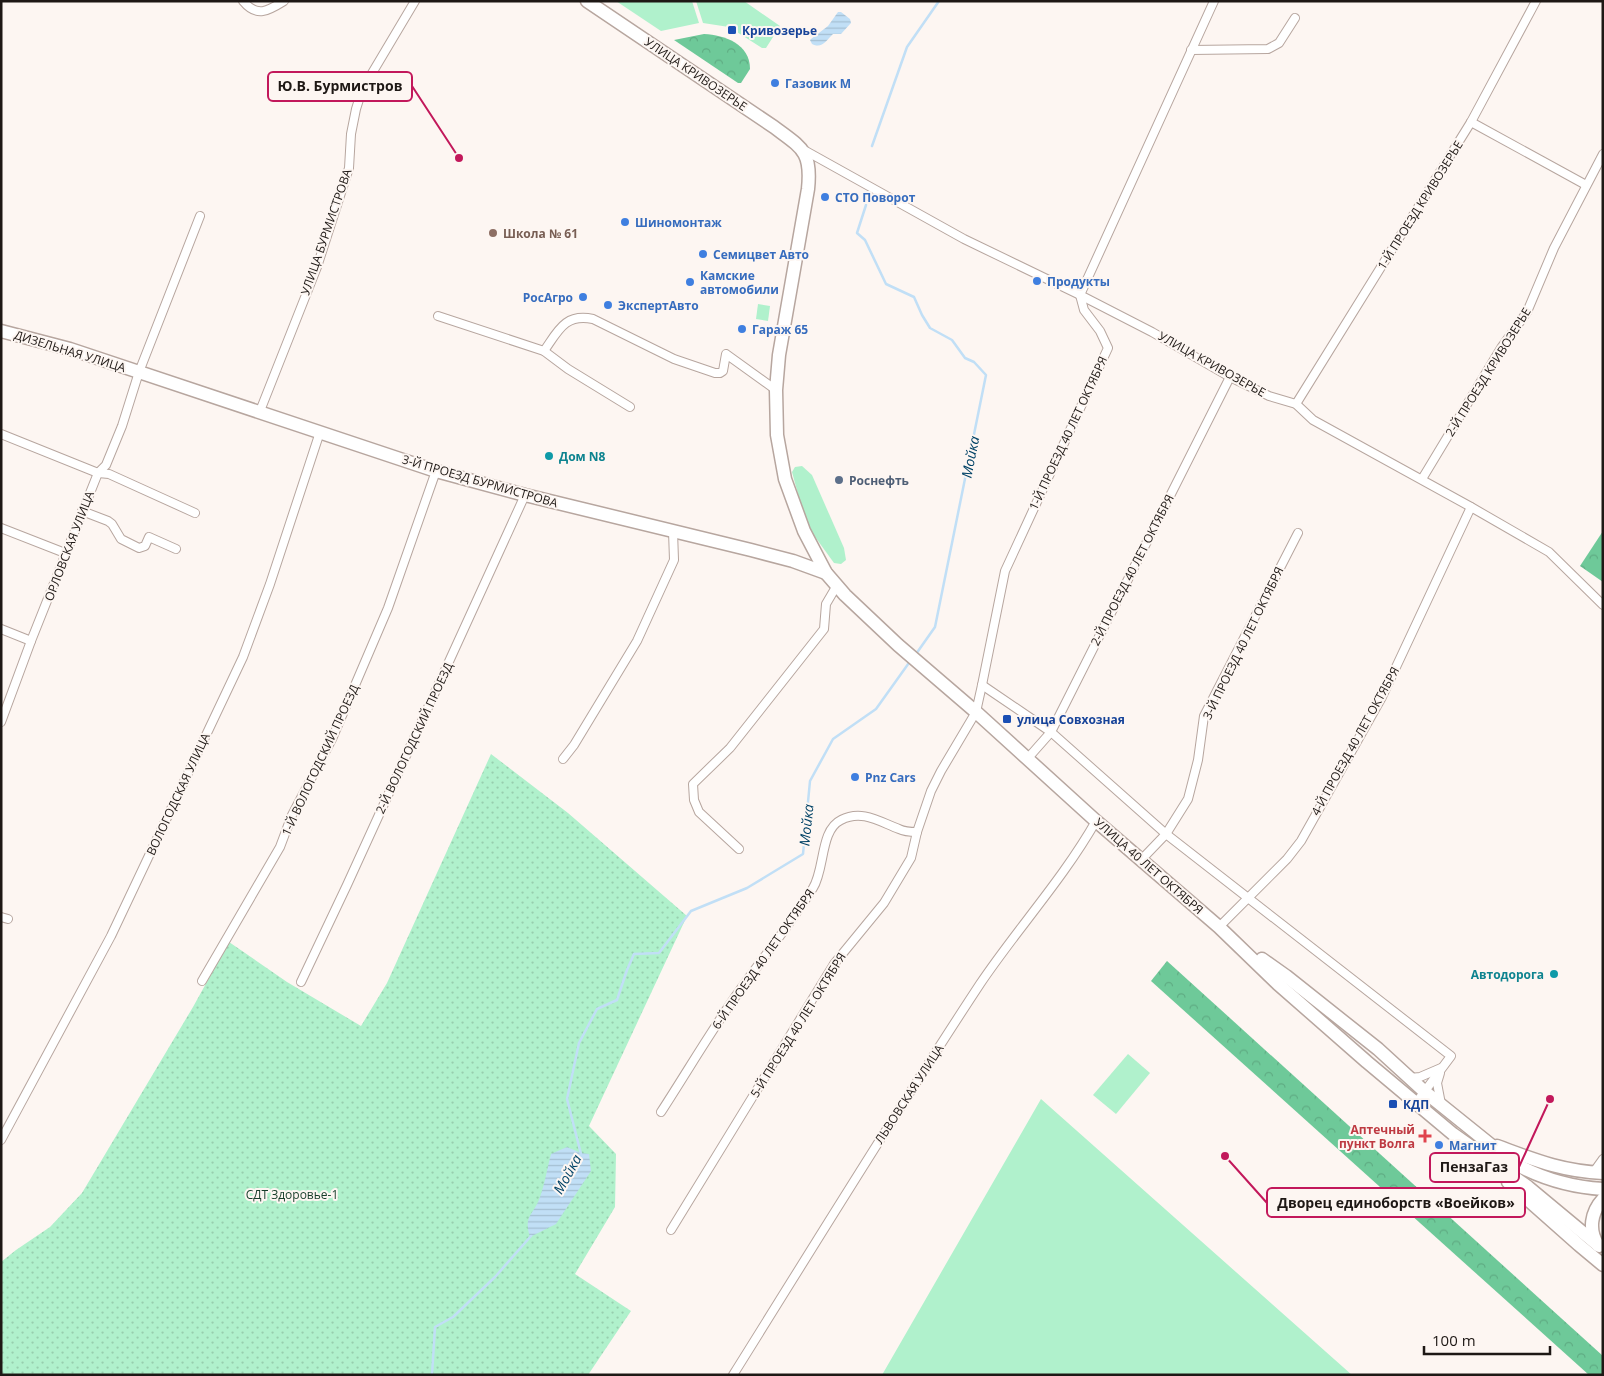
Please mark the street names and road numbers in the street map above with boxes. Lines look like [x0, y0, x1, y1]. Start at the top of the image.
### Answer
street label: УЛИЦА КРИВОЗЕРЬЕ [641, 33, 751, 115]
street label: 1-Й ПРОЕЗД КРИВОЗЕРЬЕ [1373, 137, 1467, 273]
street label: УЛИЦА БУРМИСТРОВА [296, 166, 356, 297]
street label: 2-Й ПРОЕЗД КРИВОЗЕРЬЕ [1441, 304, 1535, 440]
street label: ДИЗЕЛЬНАЯ УЛИЦА [12, 326, 128, 376]
street label: УЛИЦА КРИВОЗЕРЬЕ [1155, 327, 1269, 401]
street label: 1-Й ПРОЕЗД 40 ЛЕТ ОКТЯБРЯ [1025, 353, 1111, 513]
street label: 3-Й ПРОЕЗД БУРМИСТРОВА [400, 451, 560, 511]
street label: ОРЛОВСКАЯ УЛИЦА [40, 488, 98, 604]
street label: 2-Й ПРОЕЗД 40 ЛЕТ ОКТЯБРЯ [1086, 491, 1178, 649]
street label: 3-Й ПРОЕЗД 40 ЛЕТ ОКТЯБРЯ [1199, 564, 1287, 722]
street label: 2-Й ВОЛОГОДСКИЙ ПРОЕЗД [371, 660, 457, 816]
street label: 4-Й ПРОЕЗД 40 ЛЕТ ОКТЯБРЯ [1307, 663, 1403, 819]
street label: 1-Й ВОЛОГОДСКИЙ ПРОЕЗД [277, 682, 363, 838]
street label: ВОЛОГОДСКАЯ УЛИЦА [142, 730, 214, 858]
street label: УЛИЦА 40 ЛЕТ ОКТЯБРЯ [1091, 814, 1207, 918]
street label: 6-Й ПРОЕЗД 40 ЛЕТ ОКТЯБРЯ [708, 885, 818, 1033]
street label: 5-Й ПРОЕЗД 40 ЛЕТ ОКТЯБРЯ [746, 949, 850, 1101]
street label: ЛЬВОВСКАЯ УЛИЦА [870, 1041, 948, 1147]

